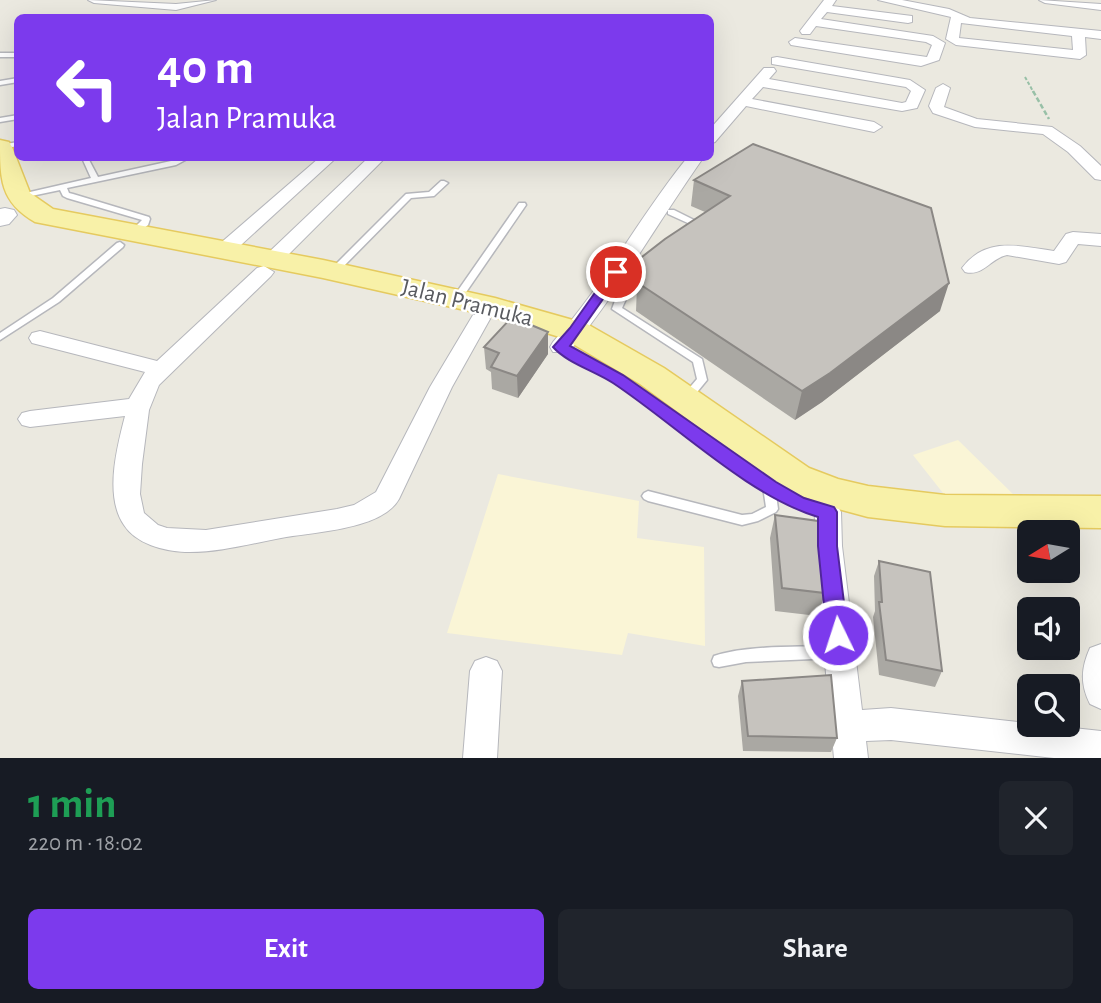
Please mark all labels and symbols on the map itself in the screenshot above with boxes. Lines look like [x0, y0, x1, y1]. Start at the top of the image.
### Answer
pin [586, 242, 646, 302]
street label: Jalan Pramuka [399, 275, 535, 331]
north arrow [1017, 520, 1080, 583]
position arrow [801, 598, 875, 672]

